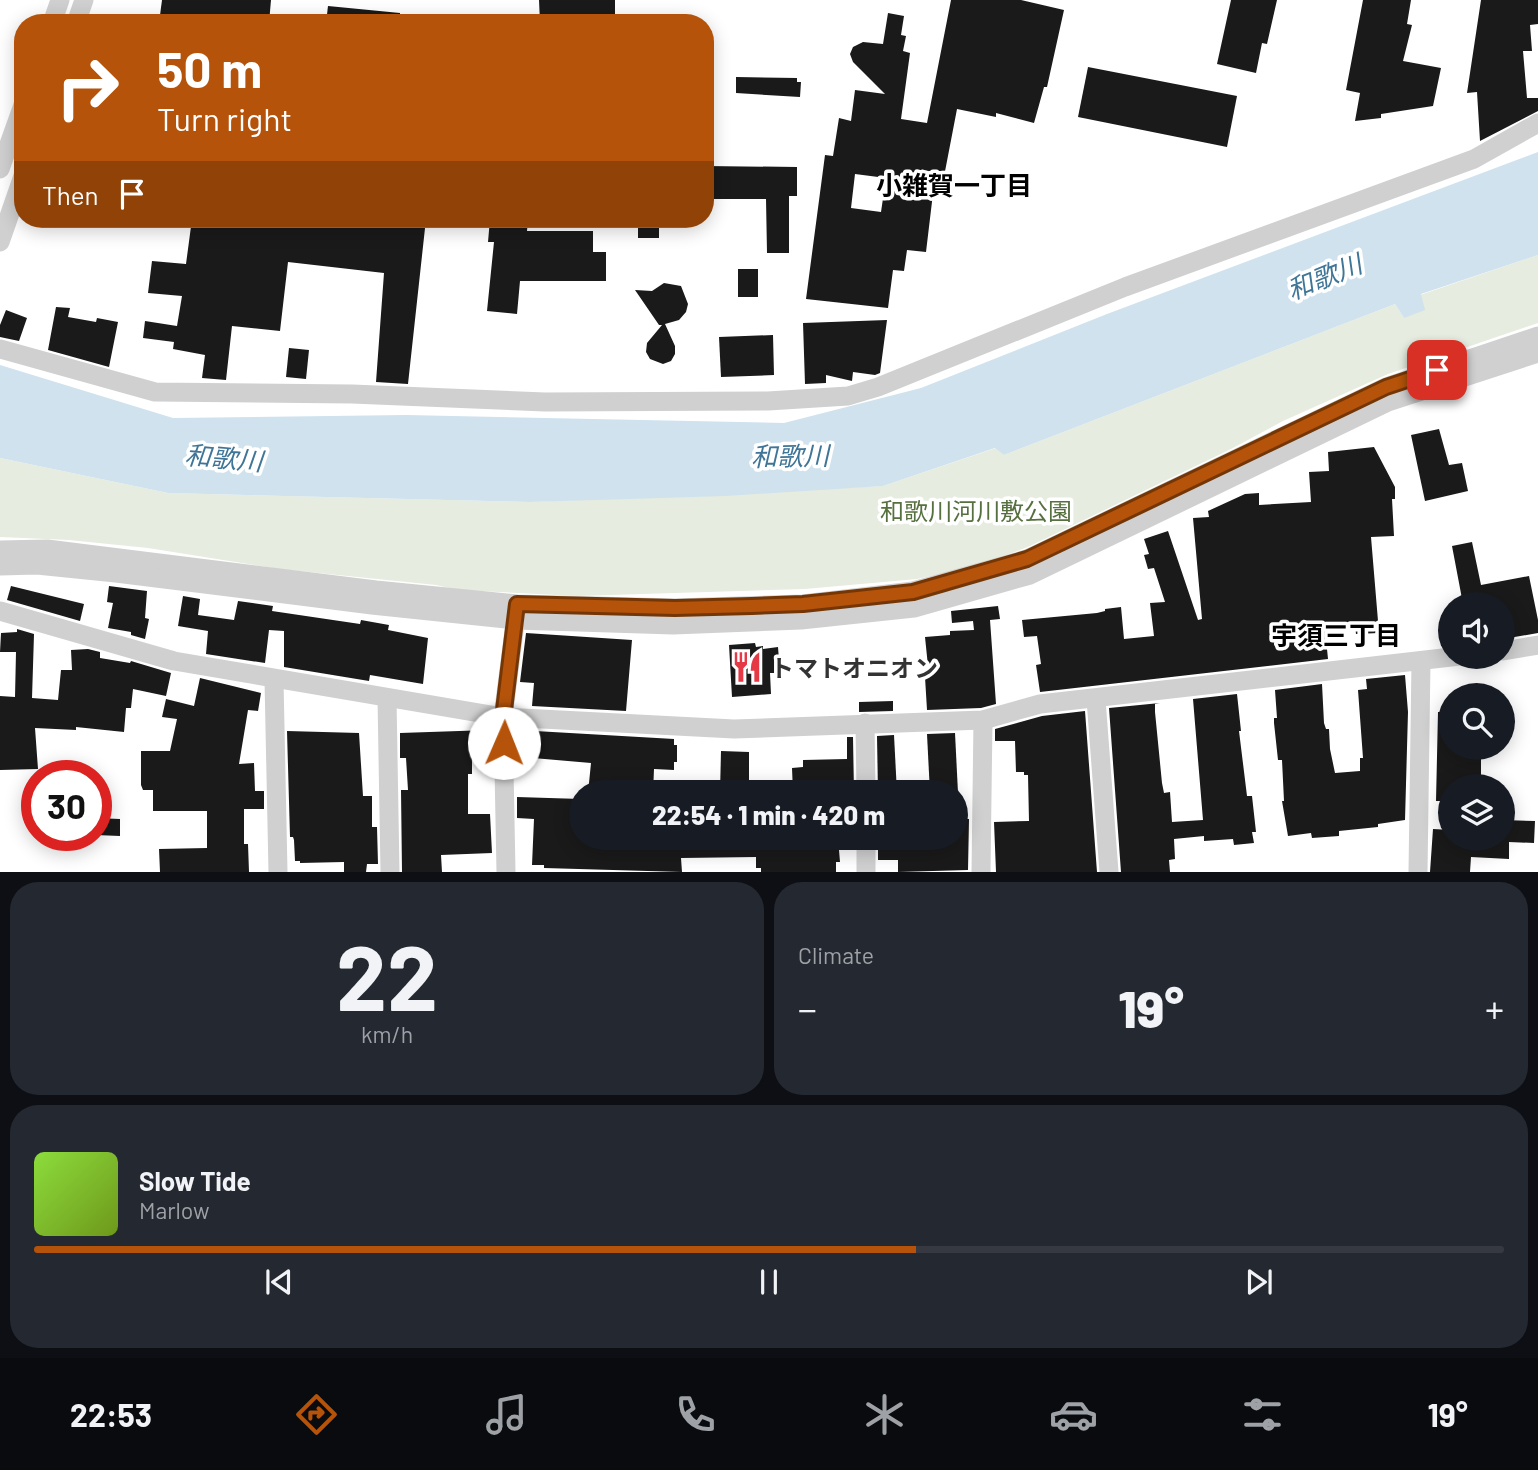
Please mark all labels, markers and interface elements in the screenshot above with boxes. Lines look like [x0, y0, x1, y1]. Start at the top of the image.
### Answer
text: 50 m [157, 39, 262, 98]
icon: right [42, 42, 133, 133]
text: Turn right [157, 99, 292, 137]
district label: 小雑賀一丁目 [876, 169, 1032, 200]
icon: arrive [113, 175, 151, 213]
text: Then [42, 179, 99, 210]
water label: 和歌川 [1282, 246, 1369, 305]
pin [1407, 340, 1467, 400]
icon: arrive [1418, 351, 1456, 389]
water label: 和歌川 [184, 438, 267, 476]
water label: 和歌川 [751, 439, 832, 471]
park label: 和歌川河川敷公園 [880, 496, 1072, 525]
map controls [1438, 592, 1515, 851]
button: sound [1438, 592, 1515, 669]
district label: 宇須三丁目 [1271, 619, 1401, 650]
restaurant icon: トマトオニオン [730, 650, 764, 684]
place label: トマトオニオン [770, 653, 938, 682]
button: search [1438, 683, 1515, 760]
position arrow [467, 706, 541, 780]
speed limit sign: 30 [21, 760, 112, 851]
button: layers [1438, 774, 1515, 851]
text: 22:54 · 1 min · 420 m [652, 799, 885, 830]
text: 22 [336, 920, 438, 1029]
text: Climate [798, 941, 874, 969]
text: 19° [1118, 976, 1184, 1038]
text: − [798, 985, 817, 1031]
text: + [1485, 985, 1504, 1031]
text: km/h [361, 1020, 413, 1048]
text: Slow Tide [139, 1165, 251, 1196]
text: Marlow [139, 1196, 210, 1224]
icon: previous [260, 1263, 298, 1301]
icon: pause [750, 1263, 788, 1301]
icon: next [1240, 1263, 1278, 1301]
icon: directions [292, 1390, 341, 1439]
icon: music [482, 1390, 531, 1439]
icon: phone [671, 1390, 720, 1439]
icon: climate [860, 1390, 909, 1439]
icon: car [1049, 1390, 1098, 1439]
icon: filters [1238, 1390, 1287, 1439]
text: 22:53 [70, 1395, 152, 1433]
text: 19° [1427, 1395, 1468, 1433]

